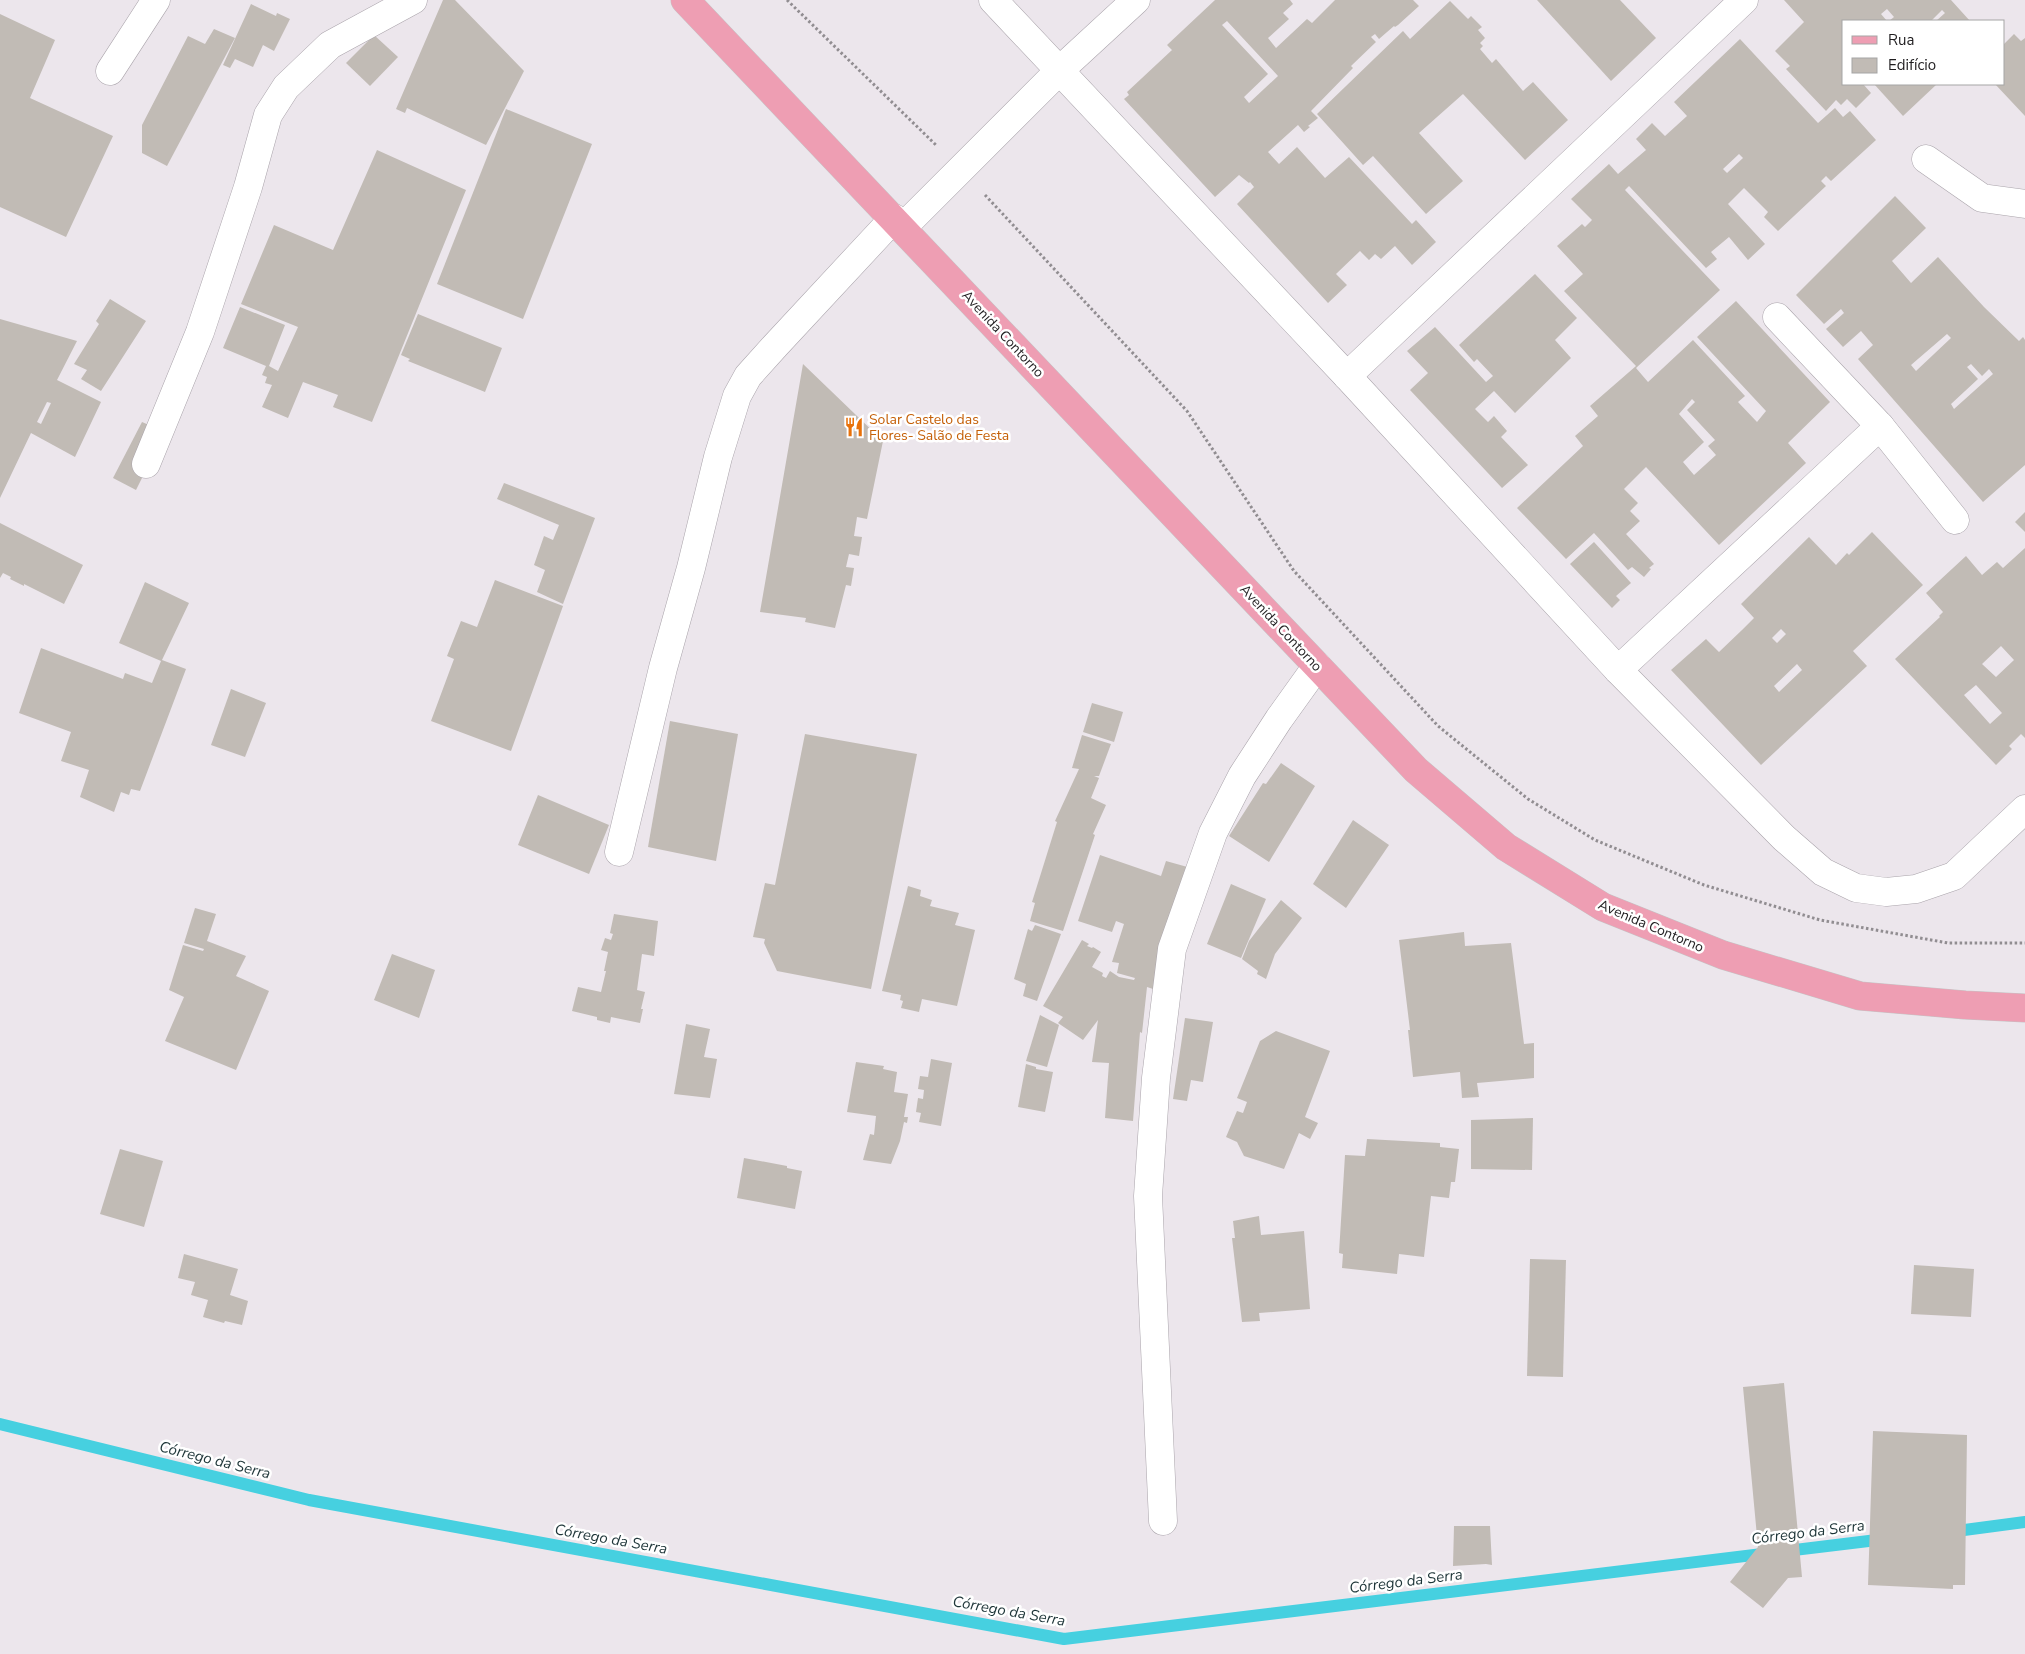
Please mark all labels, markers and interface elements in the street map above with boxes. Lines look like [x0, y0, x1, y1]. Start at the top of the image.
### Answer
legend [1842, 20, 2005, 85]
text: Rua [1888, 30, 1914, 50]
text: Edifício [1888, 55, 1936, 75]
street label: Avenida Contorno [958, 286, 1049, 382]
place label: Solar Castelo das Flores- Salão de Festa [869, 410, 1009, 445]
restaurant icon: Solar Castelo das Flores- Salão de Festa [843, 416, 865, 438]
street label: Avenida Contorno [1236, 580, 1327, 676]
street label: Avenida Contorno [1595, 895, 1707, 957]
water label: Córrego da Serra [157, 1437, 273, 1483]
water label: Córrego da Serra [1750, 1515, 1866, 1549]
water label: Córrego da Serra [553, 1519, 669, 1559]
water label: Córrego da Serra [1348, 1564, 1464, 1598]
water label: Córrego da Serra [951, 1591, 1067, 1631]

